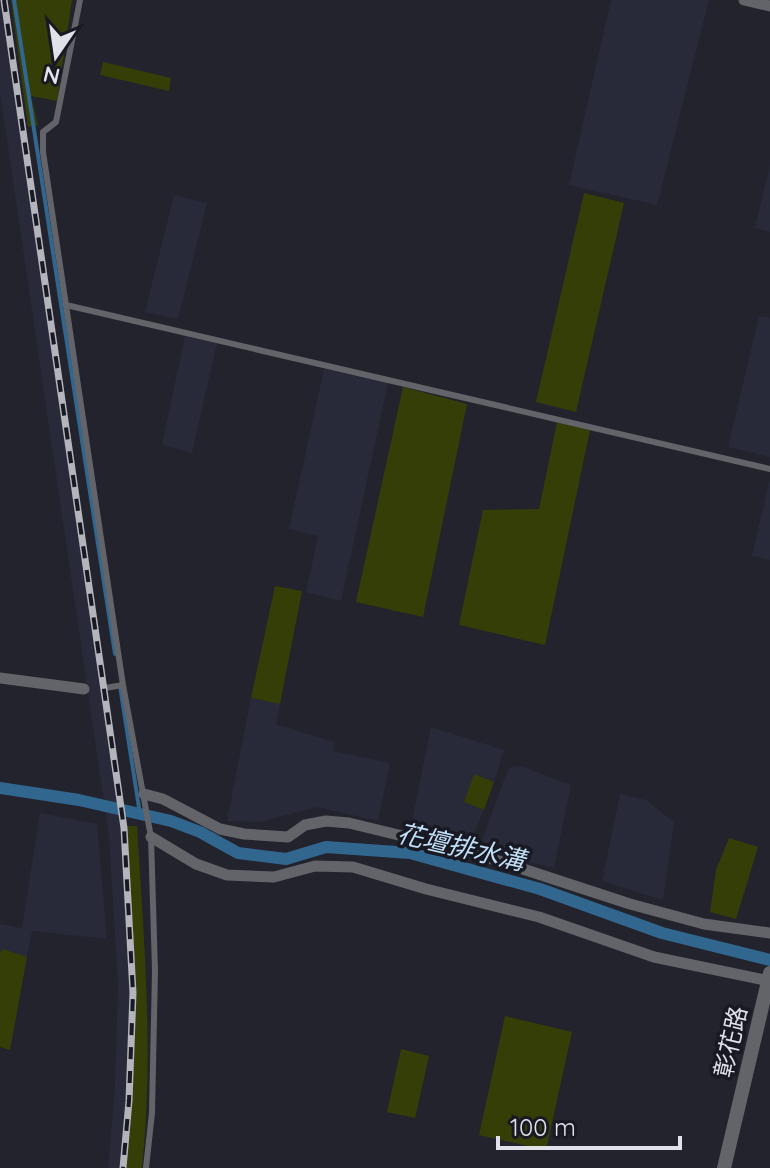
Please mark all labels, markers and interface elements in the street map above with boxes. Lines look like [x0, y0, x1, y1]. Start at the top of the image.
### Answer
north arrow [16, 16, 96, 96]
text: N [40, 60, 63, 91]
water label: 花壇排水溝 [394, 816, 532, 878]
street label: 彰花路 [707, 1003, 753, 1080]
scale bar [498, 1100, 680, 1150]
text: 100 m [510, 1112, 576, 1142]

